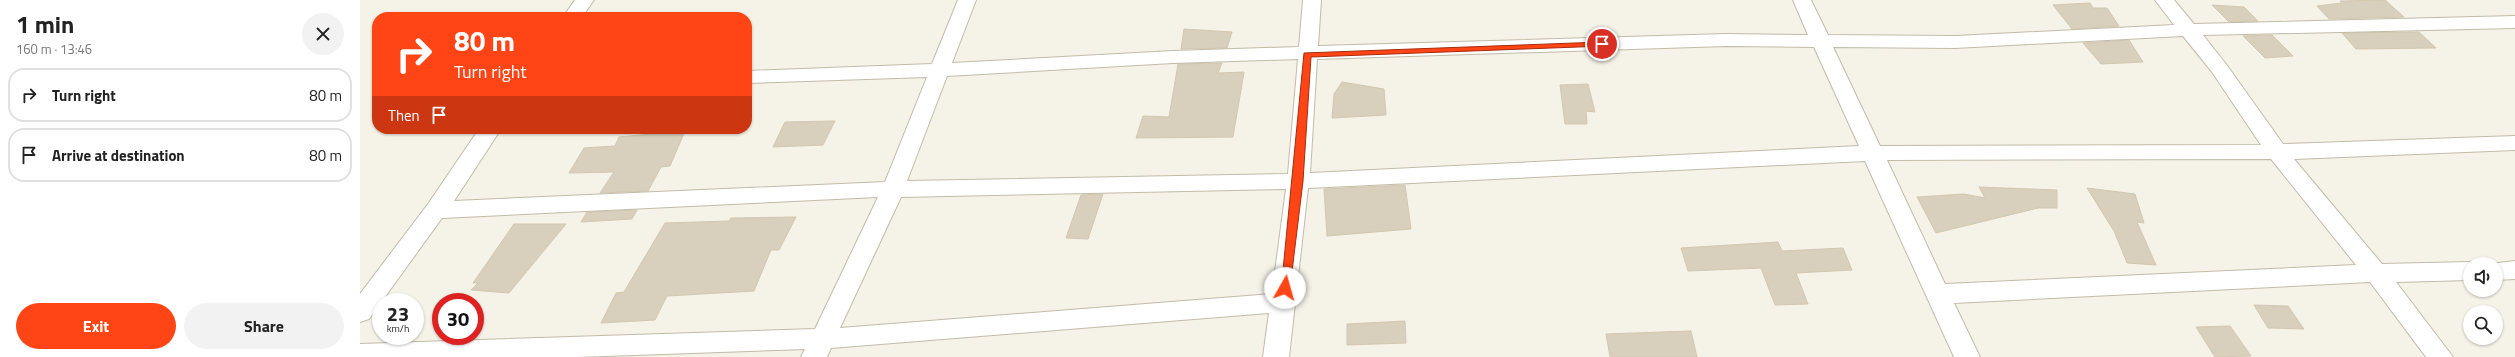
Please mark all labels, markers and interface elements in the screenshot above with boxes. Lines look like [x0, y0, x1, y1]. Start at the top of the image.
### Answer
text: 1 min [16, 6, 74, 42]
button: close [302, 13, 344, 55]
text: 80 m [454, 19, 515, 62]
pin [1585, 27, 1619, 61]
icon: right [388, 28, 440, 80]
icon: arrive [1591, 33, 1613, 55]
text: 160 m · 13:46 [16, 39, 92, 59]
text: Turn right [454, 58, 527, 85]
icon: right [18, 84, 40, 106]
text: Turn right [52, 84, 116, 107]
text: 80 m [309, 84, 342, 107]
text: Then [388, 104, 420, 127]
icon: arrive [428, 104, 450, 126]
icon: arrive [18, 144, 40, 166]
text: Arrive at destination [52, 144, 185, 167]
text: 80 m [309, 144, 342, 167]
map controls [2463, 257, 2503, 345]
button: sound [2463, 257, 2503, 297]
position arrow [1264, 267, 1306, 309]
speed limit sign: 30 [432, 293, 484, 345]
text: 23 [387, 298, 409, 329]
button: Exit [16, 303, 176, 349]
button: Share [184, 303, 344, 349]
button: search [2463, 305, 2503, 345]
text: km/h [387, 321, 409, 336]

